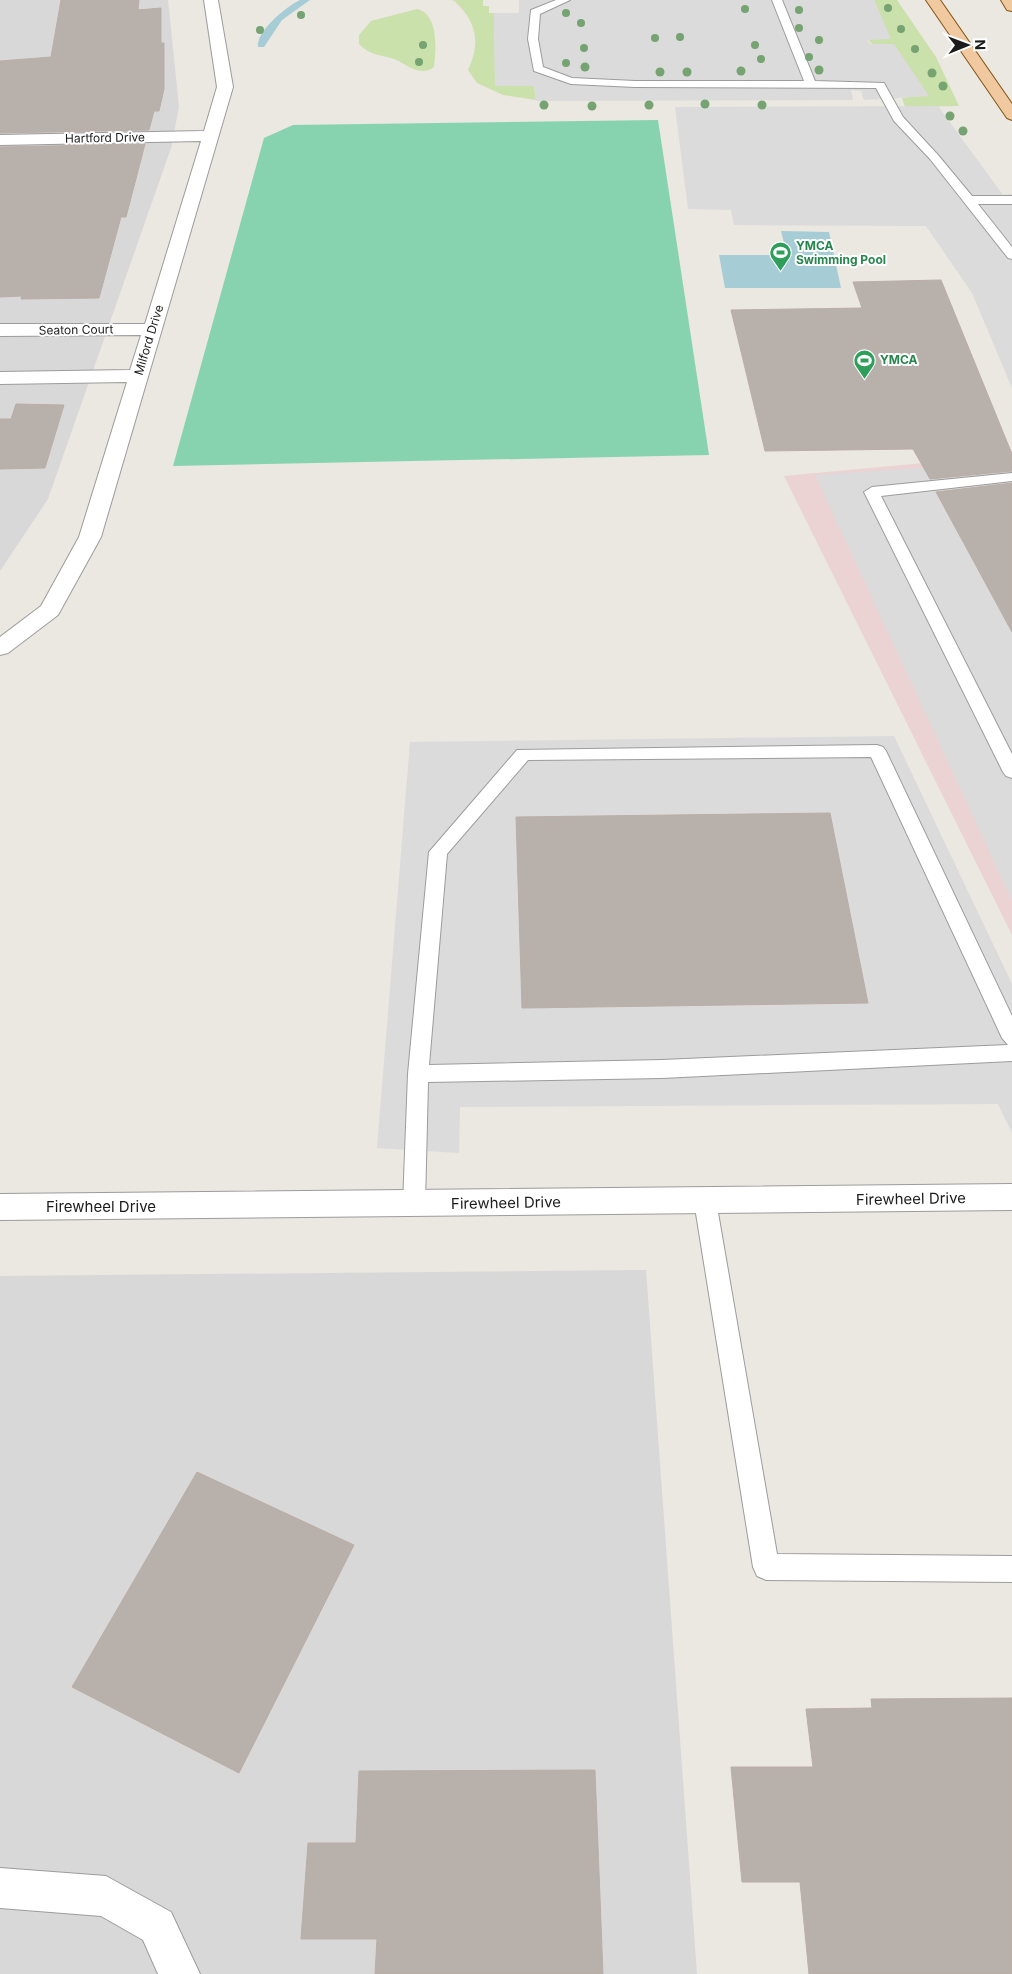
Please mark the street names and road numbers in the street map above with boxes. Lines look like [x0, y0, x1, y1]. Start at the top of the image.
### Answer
street label: Hartford Drive [65, 129, 145, 146]
street label: Milford Drive [131, 303, 166, 377]
street label: Seaton Court [39, 321, 114, 338]
street label: Firewheel Drive [856, 1188, 966, 1209]
street label: Firewheel Drive [451, 1192, 561, 1213]
street label: Firewheel Drive [46, 1197, 156, 1216]

